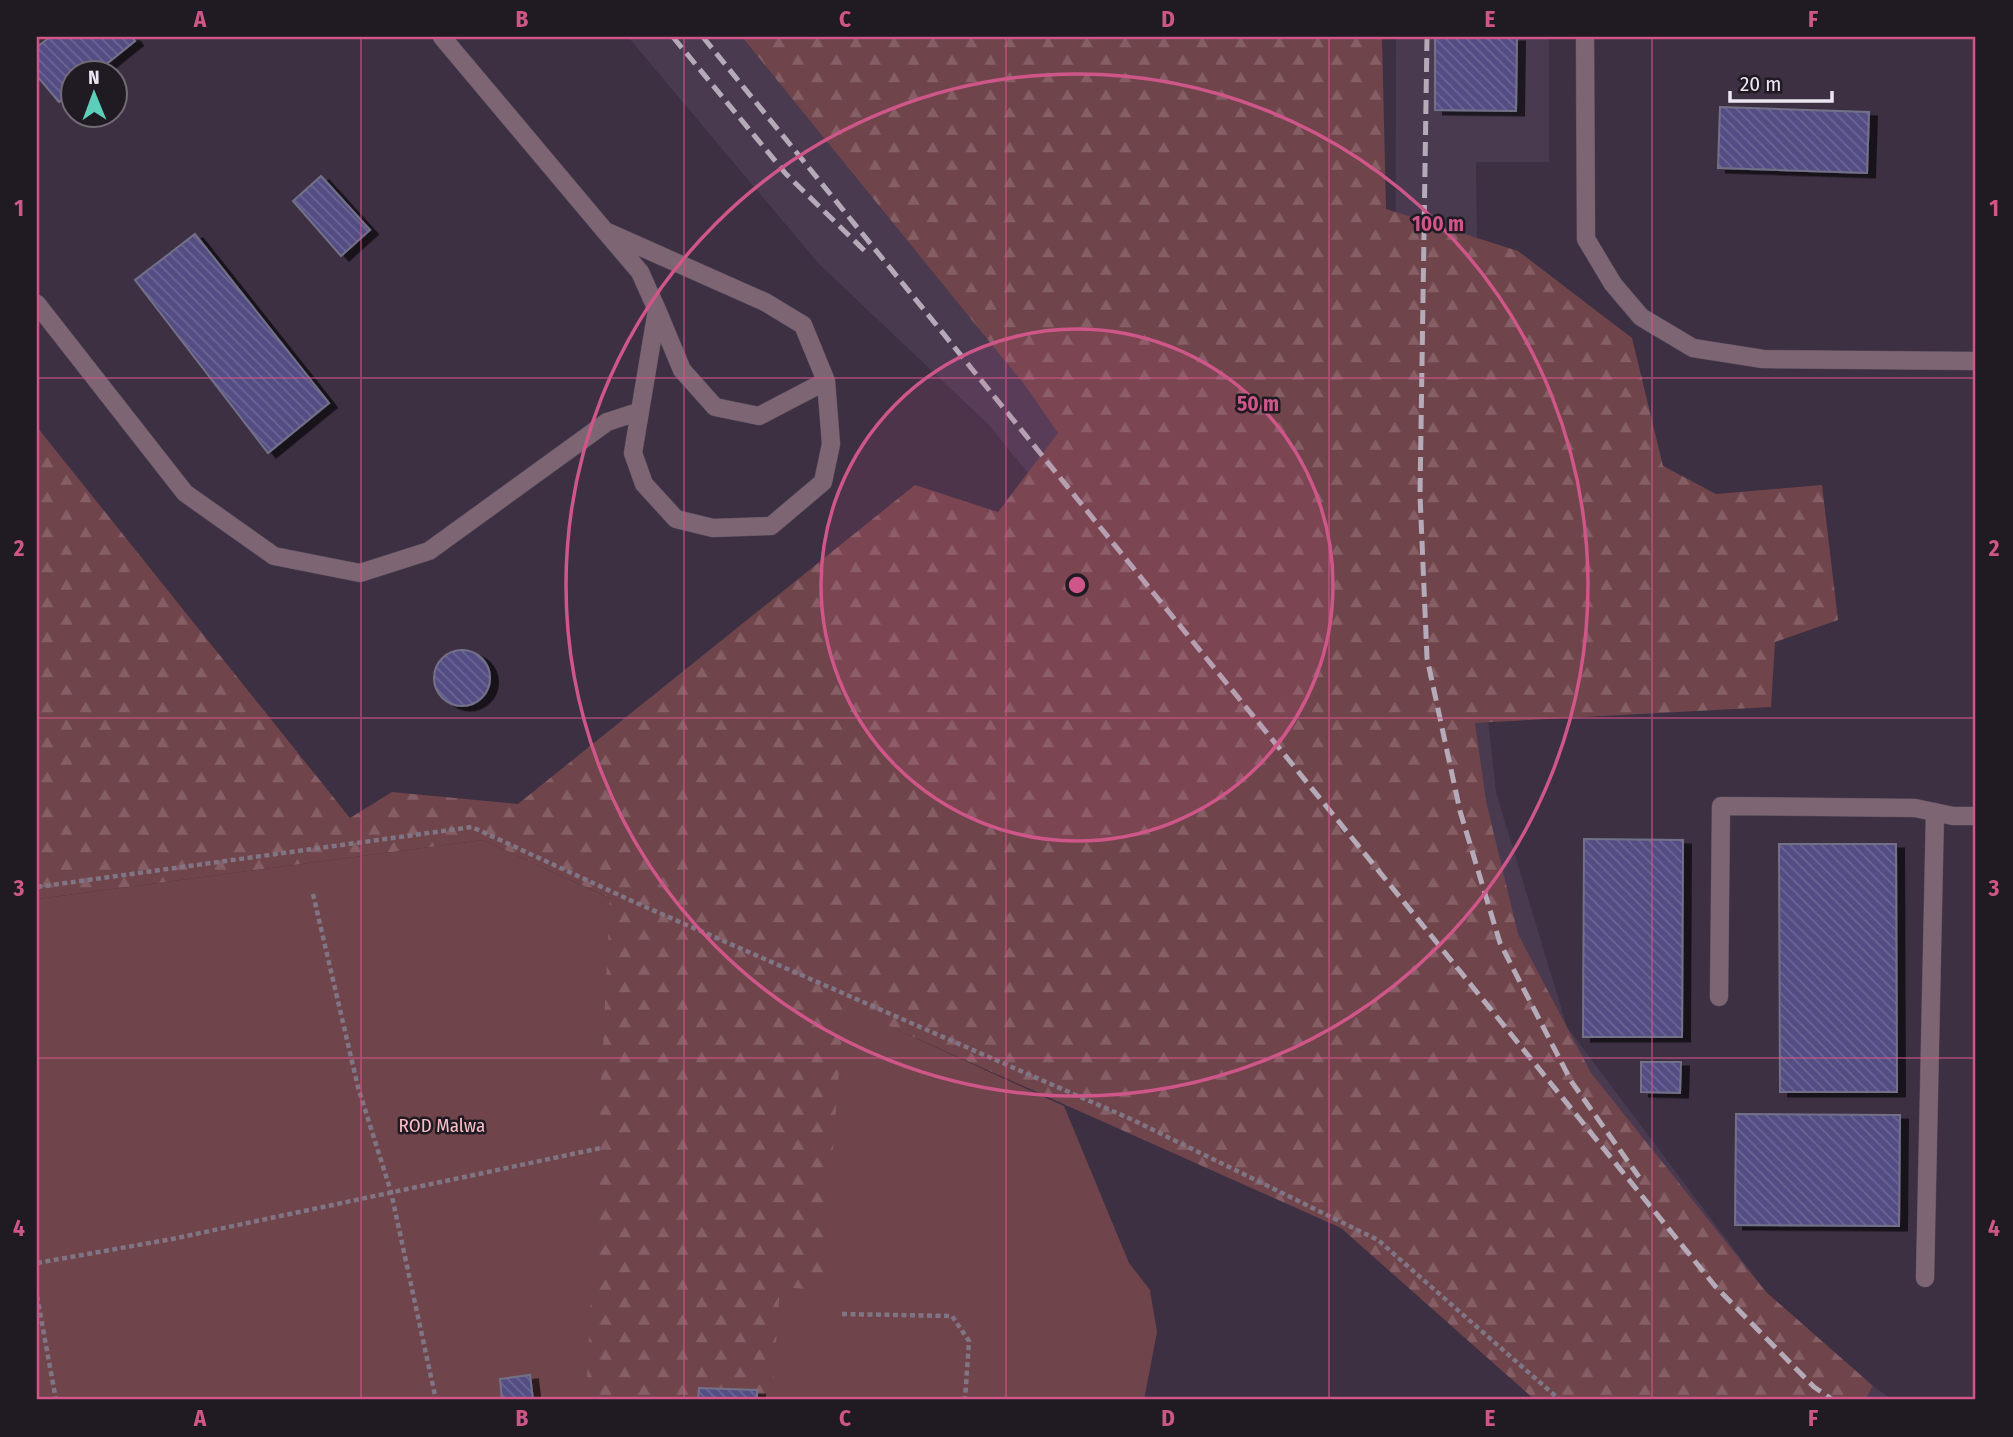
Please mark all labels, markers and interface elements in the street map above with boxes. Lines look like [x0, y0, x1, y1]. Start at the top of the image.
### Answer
text: A [193, 5, 207, 33]
text: B [516, 5, 529, 33]
text: C [839, 5, 851, 33]
text: D [1161, 5, 1175, 33]
text: E [1485, 5, 1496, 33]
text: F [1808, 5, 1818, 33]
north arrow [60, 60, 130, 130]
scale bar [1730, 60, 1831, 104]
text: N [88, 66, 100, 89]
text: 20 m [1740, 71, 1781, 97]
text: 1 [14, 194, 24, 222]
text: 1 [1989, 194, 1999, 222]
text: 100 m [1412, 211, 1464, 237]
text: 50 m [1237, 391, 1279, 417]
text: 2 [13, 534, 25, 562]
text: 2 [1988, 534, 2000, 562]
centre of rings [1065, 573, 1089, 597]
text: 3 [13, 874, 25, 902]
text: 3 [1988, 874, 2000, 902]
park label: ROD Malwa [399, 1114, 485, 1137]
text: 4 [13, 1214, 25, 1242]
text: 4 [1988, 1214, 2000, 1242]
text: A [193, 1404, 207, 1432]
text: B [516, 1404, 529, 1432]
text: C [839, 1404, 851, 1432]
text: D [1161, 1404, 1175, 1432]
text: E [1485, 1404, 1496, 1432]
text: F [1808, 1404, 1818, 1432]

